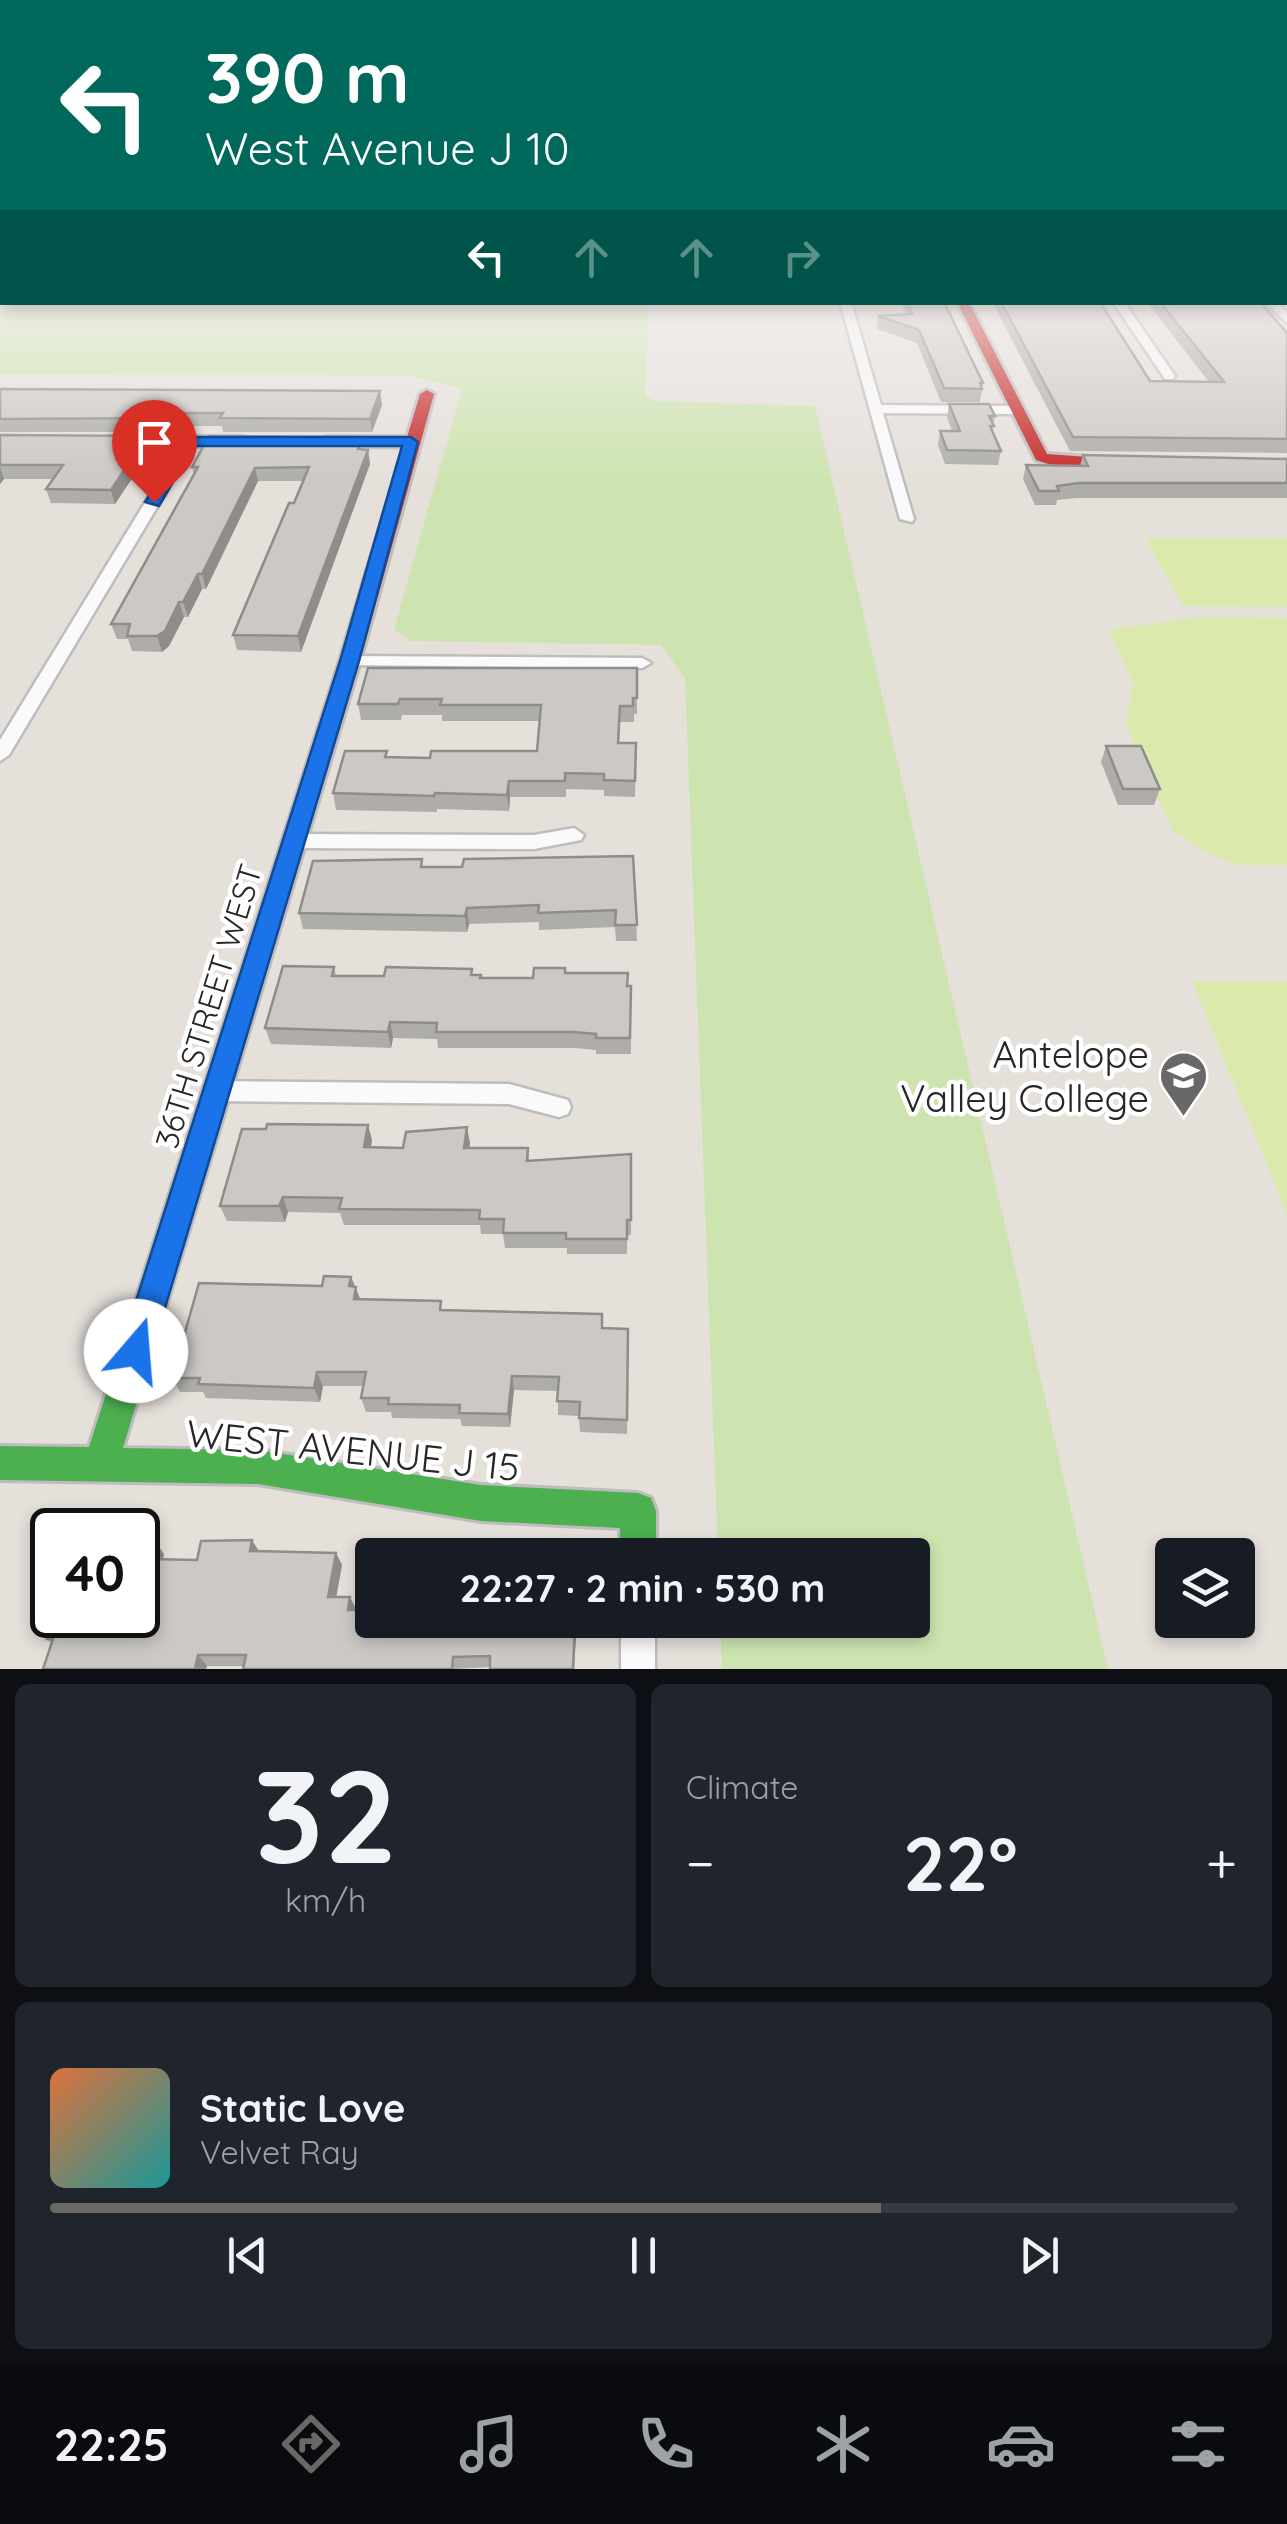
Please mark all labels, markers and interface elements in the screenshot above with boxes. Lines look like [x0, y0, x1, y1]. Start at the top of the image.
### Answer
text: 390 m [205, 33, 409, 121]
icon: left [40, 40, 170, 170]
text: West Avenue J 10 [205, 120, 570, 176]
icon: left [459, 230, 514, 285]
icon: ahead [564, 230, 619, 285]
icon: ahead [669, 230, 724, 285]
icon: right [774, 230, 829, 285]
pin [112, 400, 197, 503]
icon: arrive [127, 415, 182, 470]
street label: 36TH STREET WEST [146, 859, 270, 1153]
place label: Antelope Valley College [900, 1030, 1149, 1122]
school or university icon: Antelope Valley College [1158, 1050, 1210, 1118]
position arrow [84, 1299, 188, 1403]
street label: WEST AVENUE J 15 [184, 1409, 522, 1491]
speed limit sign: 40 [30, 1508, 160, 1638]
map controls [1155, 1538, 1255, 1638]
button: layers [1155, 1538, 1255, 1638]
text: 22:27 · 2 min · 530 m [460, 1564, 825, 1612]
text: 32 [254, 1733, 397, 1896]
text: Climate [686, 1767, 798, 1807]
text: 22° [903, 1816, 1018, 1910]
text: − [686, 1828, 715, 1897]
text: + [1206, 1828, 1237, 1897]
text: km/h [285, 1880, 366, 1920]
text: Static Love [200, 2084, 405, 2132]
text: Velvet Ray [200, 2132, 359, 2172]
icon: previous [220, 2228, 275, 2283]
icon: pause [616, 2228, 671, 2283]
icon: next [1012, 2228, 1067, 2283]
icon: directions [276, 2409, 346, 2479]
icon: music [454, 2409, 524, 2479]
icon: phone [631, 2409, 701, 2479]
icon: climate [808, 2409, 878, 2479]
icon: car [986, 2409, 1056, 2479]
icon: filters [1163, 2409, 1233, 2479]
text: 22:25 [54, 2416, 169, 2472]

